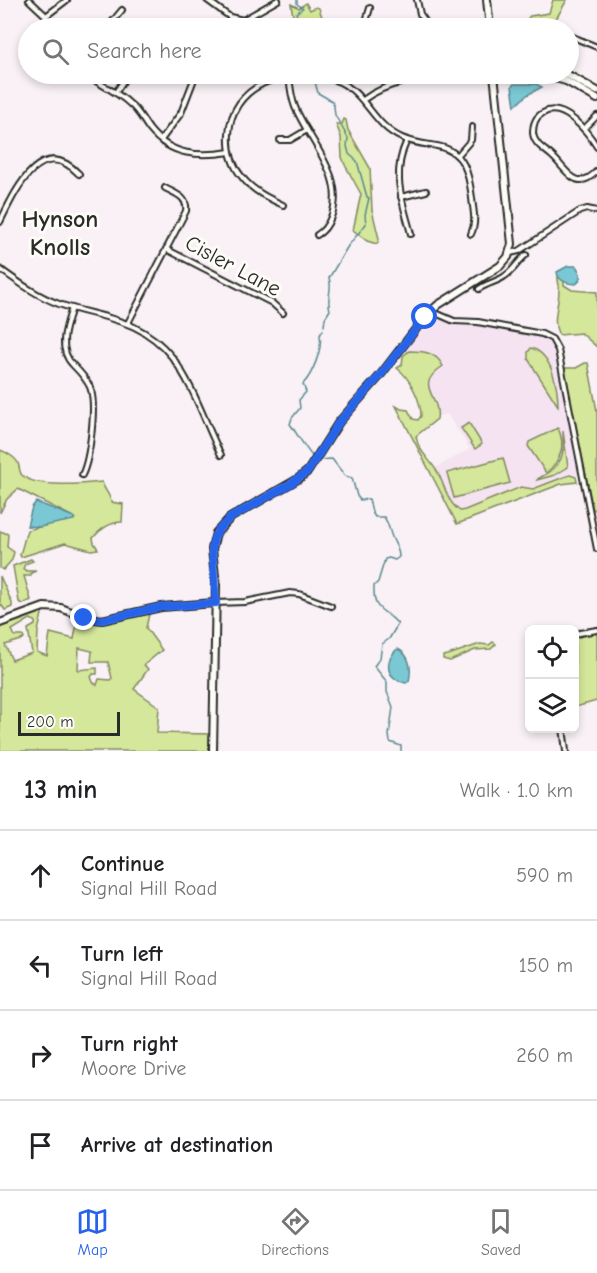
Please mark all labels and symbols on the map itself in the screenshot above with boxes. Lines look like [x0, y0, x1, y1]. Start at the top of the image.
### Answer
district label: Hynson Knolls [22, 205, 98, 261]
street label: Cisler Lane [181, 230, 285, 302]
route start [411, 303, 437, 329]
route end [70, 604, 96, 630]
scale bar [18, 709, 120, 736]

